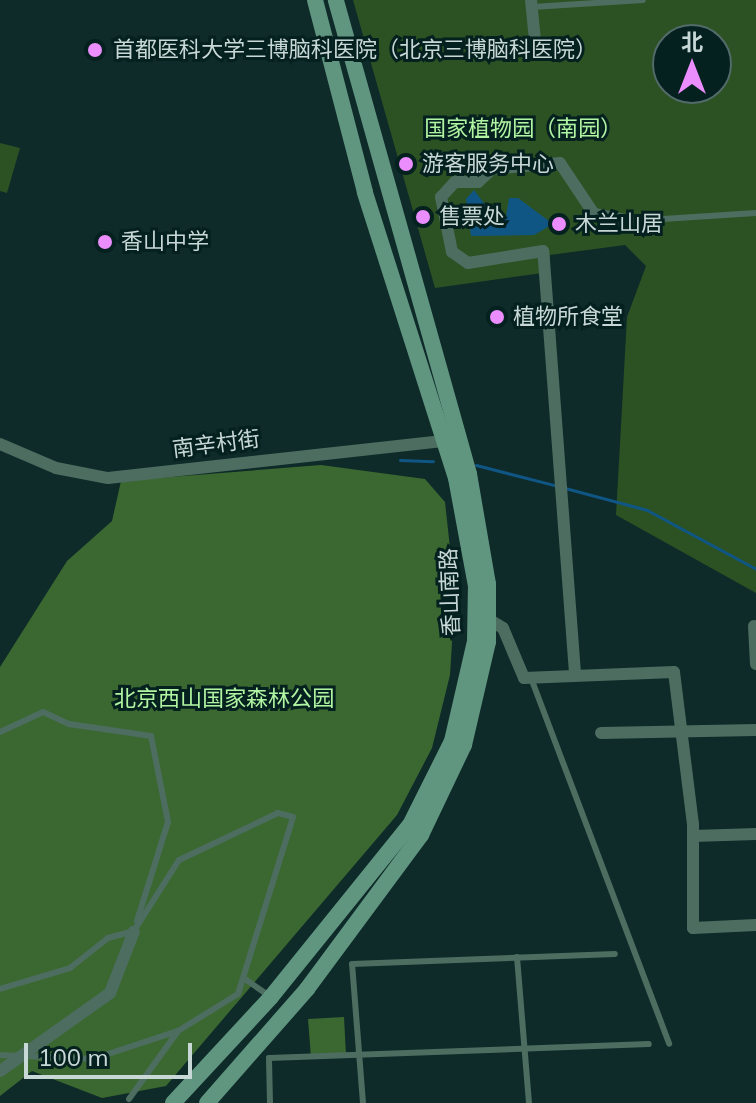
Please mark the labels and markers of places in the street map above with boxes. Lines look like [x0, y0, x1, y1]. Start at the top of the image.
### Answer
place label: 首都医科大学三博脑科医院（北京三博脑科医院） [113, 37, 597, 63]
marker: 首都医科大学三博脑科医院（北京三博脑科医院） [84, 39, 106, 61]
place label: 游客服务中心 [422, 151, 554, 177]
marker: 游客服务中心 [397, 155, 415, 173]
place label: 售票处 [439, 204, 505, 230]
marker: 售票处 [414, 208, 432, 226]
place label: 木兰山居 [575, 211, 663, 237]
marker: 木兰山居 [550, 215, 568, 233]
place label: 香山中学 [121, 229, 209, 255]
marker: 香山中学 [96, 233, 114, 251]
place label: 植物所食堂 [513, 304, 623, 330]
marker: 植物所食堂 [488, 308, 506, 326]

